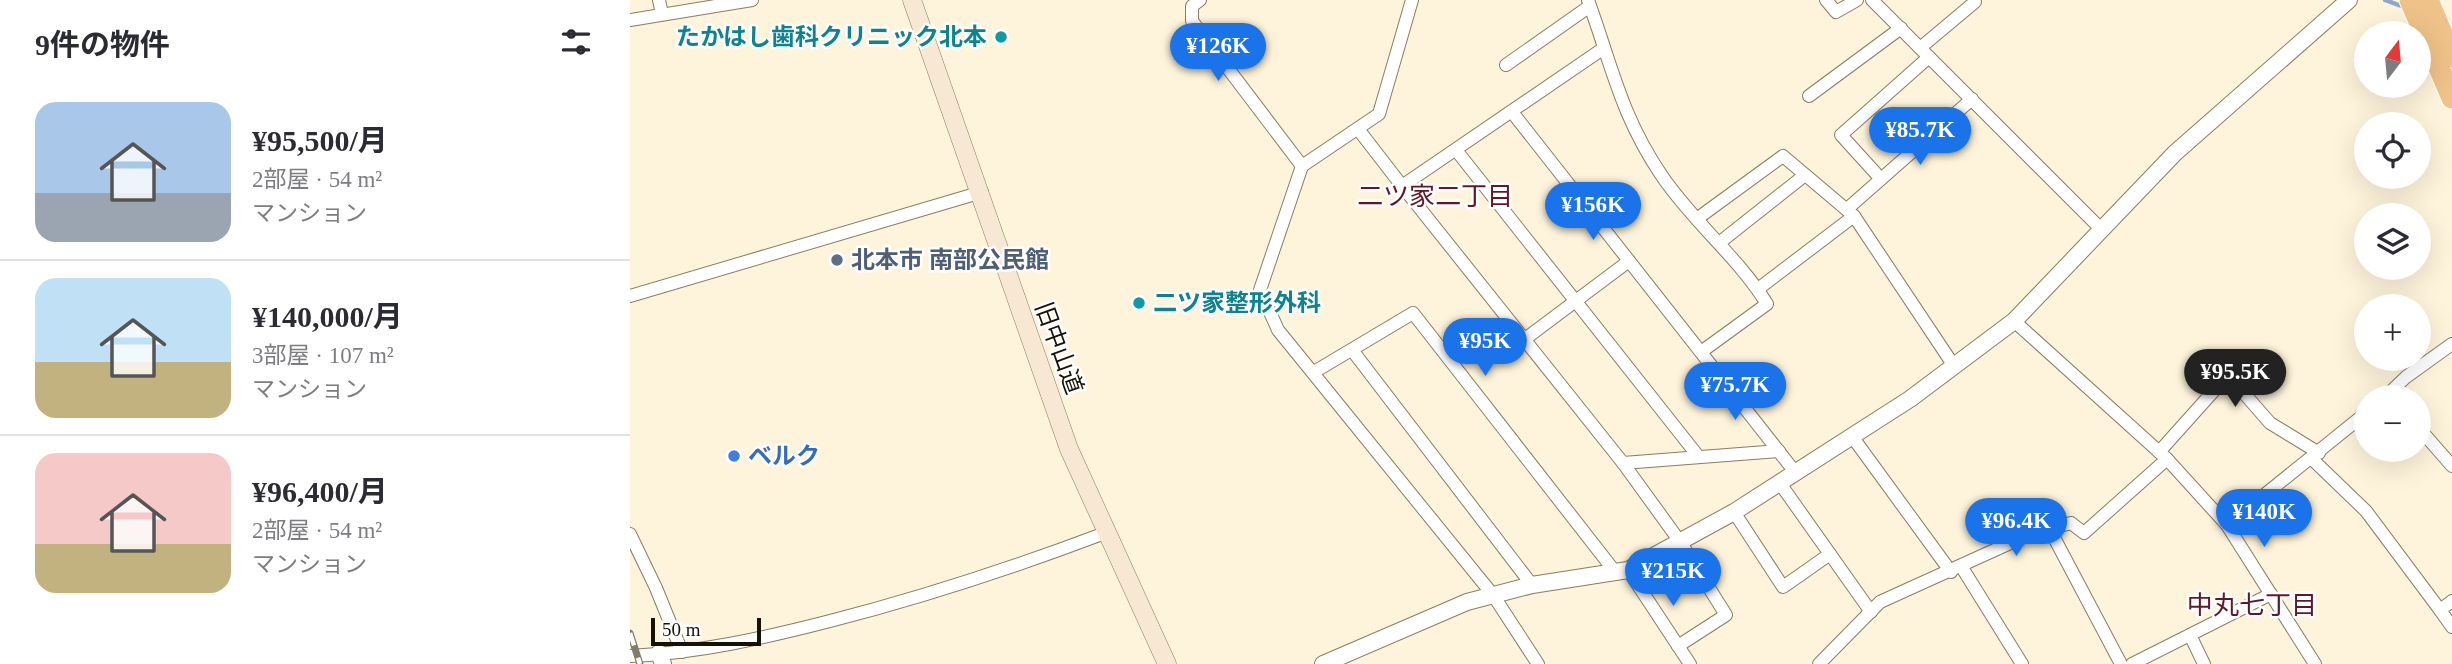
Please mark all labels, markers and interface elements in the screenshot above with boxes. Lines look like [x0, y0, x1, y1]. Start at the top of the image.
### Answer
north arrow [2354, 21, 2431, 98]
map controls [2354, 21, 2431, 462]
icon: filters [557, 23, 595, 61]
place label: たかはし歯科クリニック北本 [676, 24, 987, 50]
pin: ¥126K [1169, 24, 1267, 83]
text: 9件の物件 [35, 28, 170, 61]
marker: たかはし歯科クリニック北本 [993, 29, 1009, 45]
text: ¥126K [1186, 33, 1250, 58]
pin: ¥85.7K [1863, 108, 1977, 167]
button: locate [2354, 112, 2431, 189]
text: ¥85.7K [1885, 117, 1955, 142]
text: ¥95,500/月 [252, 124, 388, 157]
icon: home [91, 130, 175, 214]
text: 2部屋 · 54 m² [252, 167, 382, 192]
district label: 二ツ家二丁目 [1357, 182, 1513, 211]
pin: ¥156K [1544, 182, 1642, 242]
text: ¥156K [1561, 192, 1625, 217]
text: マンション [252, 201, 367, 226]
button: layers [2354, 203, 2431, 280]
place label: 北本市 南部公民館 [851, 247, 1049, 273]
marker: 北本市 南部公民館 [829, 252, 845, 268]
place label: 二ツ家整形外科 [1153, 290, 1321, 316]
button: + [2354, 294, 2431, 371]
marker: 二ツ家整形外科 [1131, 295, 1147, 311]
street label: 旧中山道 [1030, 298, 1088, 398]
text: ¥140,000/月 [252, 300, 403, 333]
icon: home [91, 306, 175, 390]
pin: ¥95K [1444, 318, 1526, 378]
text: ¥95K [1459, 328, 1511, 353]
text: 3部屋 · 107 m² [252, 343, 394, 368]
pin: ¥95.5K [2178, 350, 2292, 409]
text: ¥95.5K [2200, 359, 2270, 384]
pin: ¥75.7K [1678, 362, 1792, 422]
text: ¥75.7K [1700, 372, 1770, 397]
text: マンション [252, 377, 367, 402]
button: − [2354, 385, 2431, 462]
place label: ベルク [748, 443, 820, 469]
marker: ベルク [726, 448, 742, 464]
text: ¥96,400/月 [252, 475, 388, 508]
icon: home [91, 481, 175, 565]
pin: ¥140K [2215, 490, 2313, 549]
pin: ¥96.4K [1959, 498, 2073, 558]
text: ¥140K [2232, 499, 2296, 524]
text: ¥96.4K [1981, 508, 2051, 533]
text: 2部屋 · 54 m² [252, 518, 382, 543]
pin: ¥215K [1624, 548, 1722, 608]
text: マンション [252, 552, 367, 577]
text: ¥215K [1641, 558, 1705, 583]
district label: 中丸七丁目 [2187, 591, 2317, 620]
scale bar [651, 615, 761, 647]
text: 50 m [662, 619, 701, 640]

